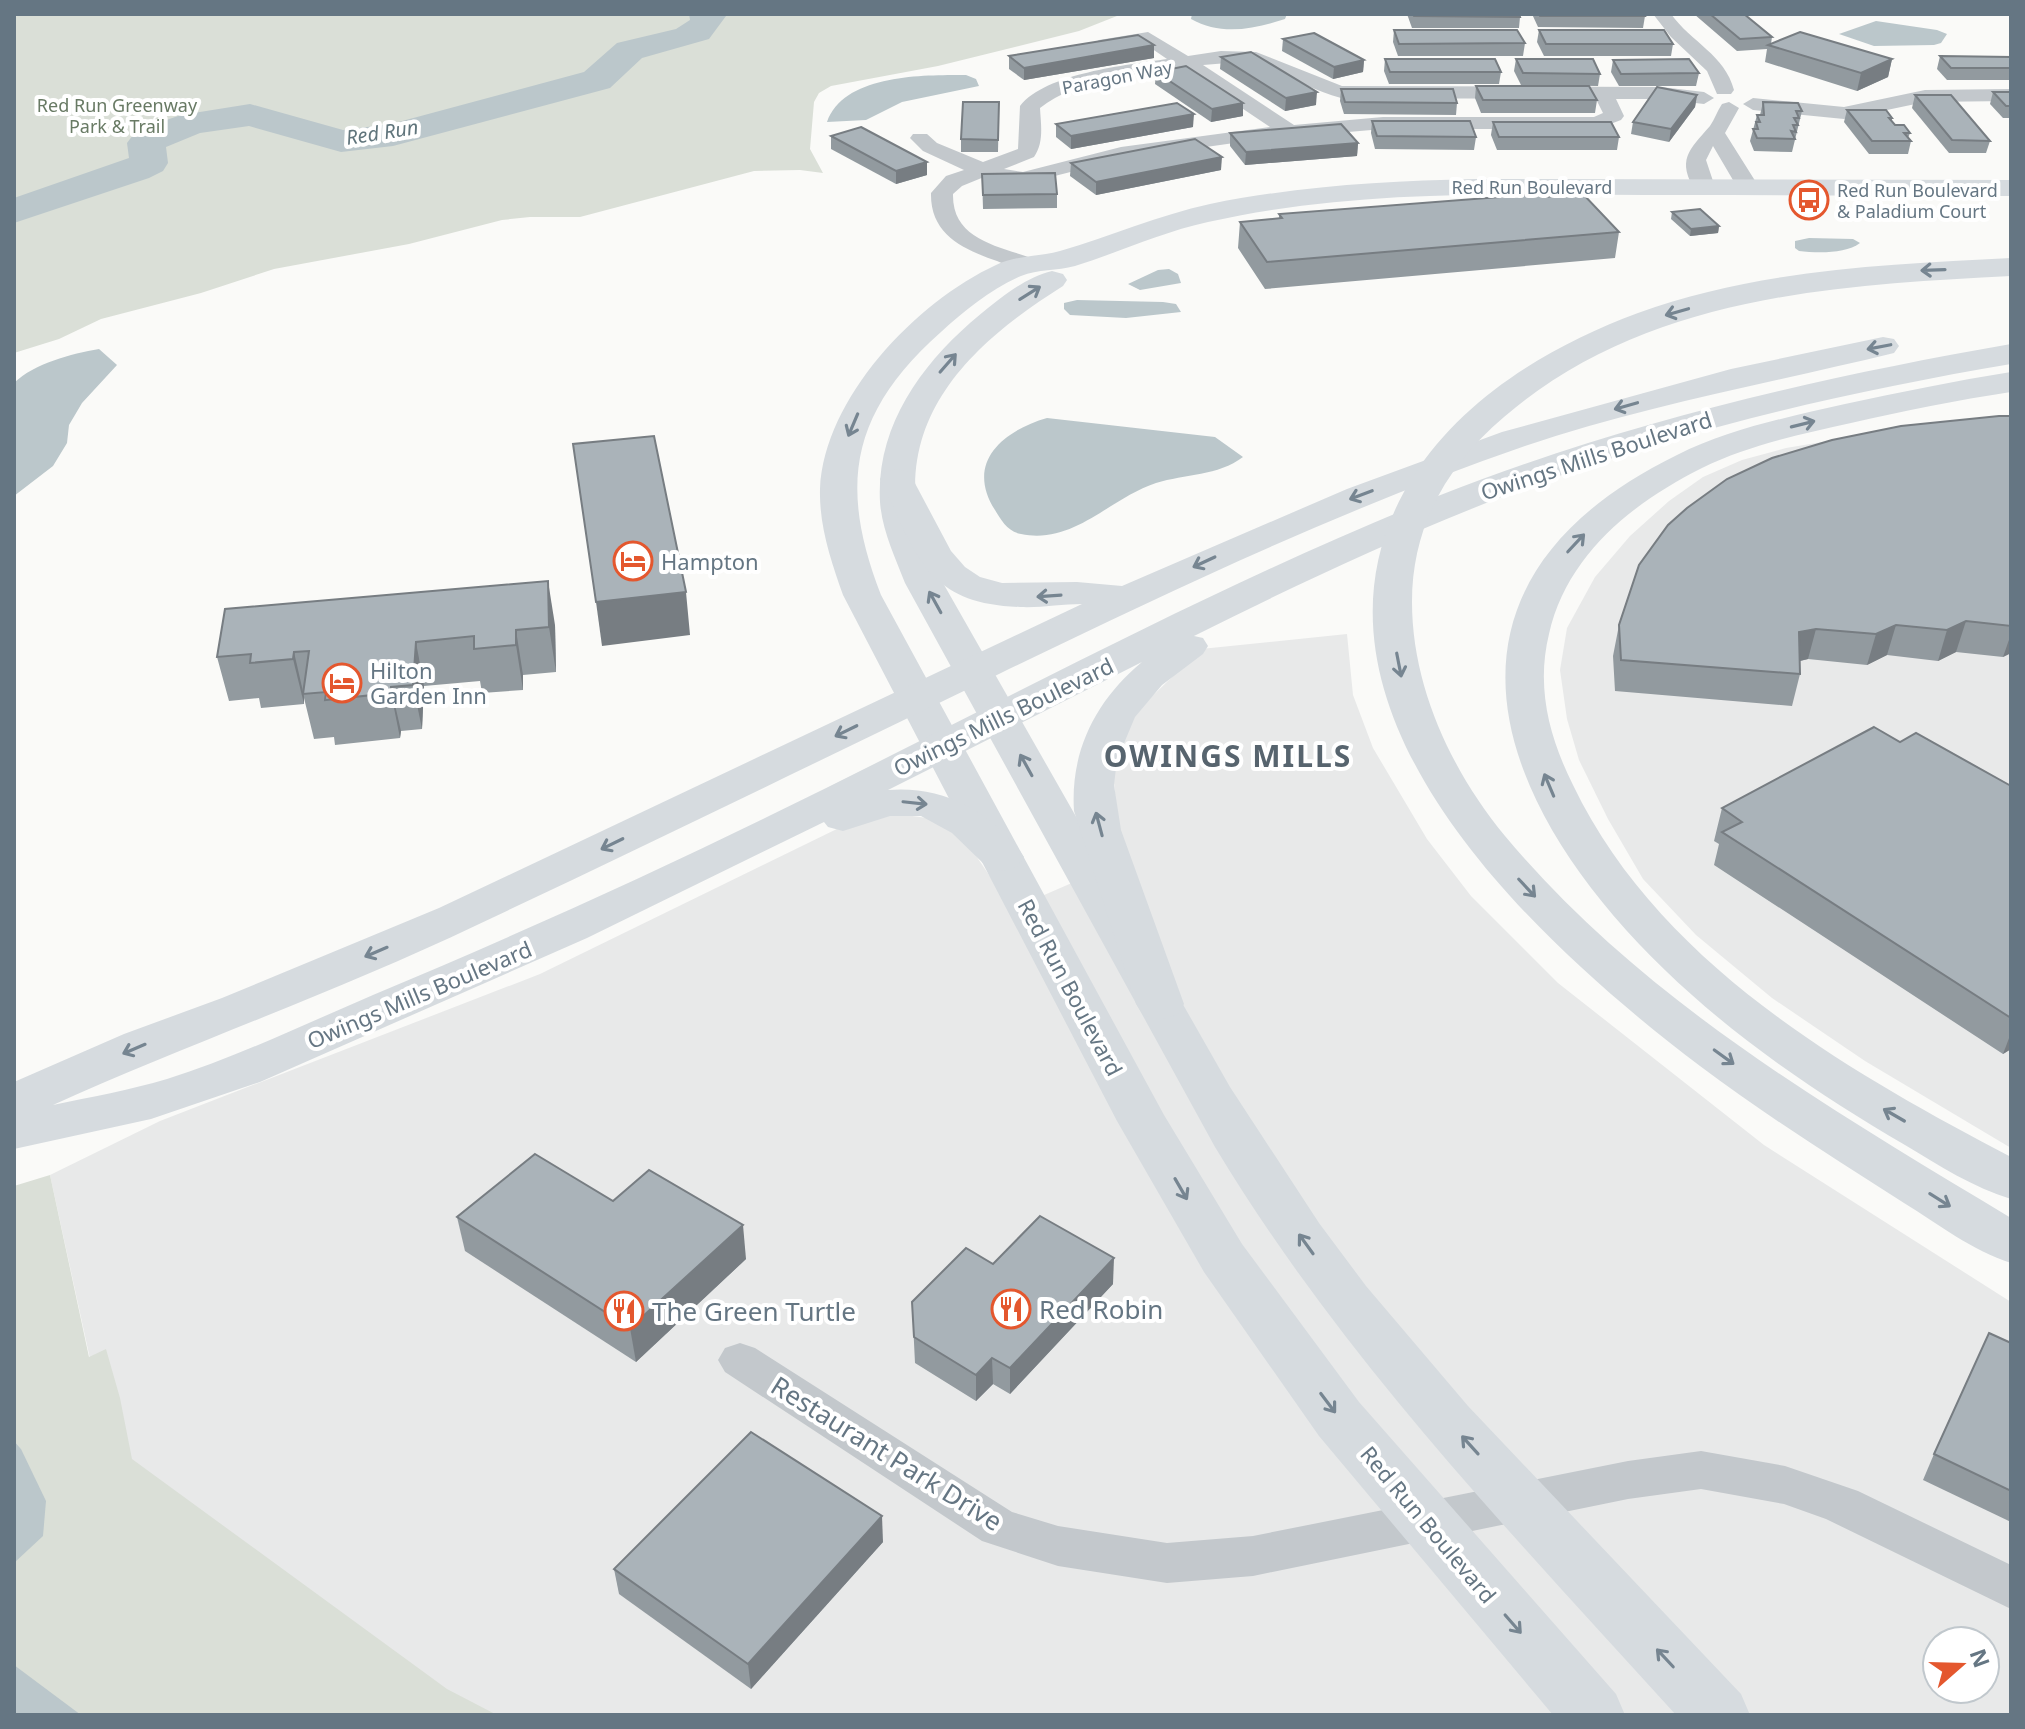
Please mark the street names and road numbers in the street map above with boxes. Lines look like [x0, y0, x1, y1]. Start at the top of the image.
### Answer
street label: Paragon Way [1060, 54, 1175, 99]
street label: Red Run Boulevard [1452, 175, 1612, 199]
street label: Owings Mills Boulevard [1477, 403, 1715, 507]
street label: Owings Mills Boulevard [888, 650, 1118, 782]
street label: Red Run Boulevard [1012, 893, 1130, 1081]
street label: Owings Mills Boulevard [302, 933, 536, 1055]
street label: Restaurant Park Drive [765, 1367, 1009, 1539]
street label: Red Run Boulevard [1354, 1439, 1504, 1609]

